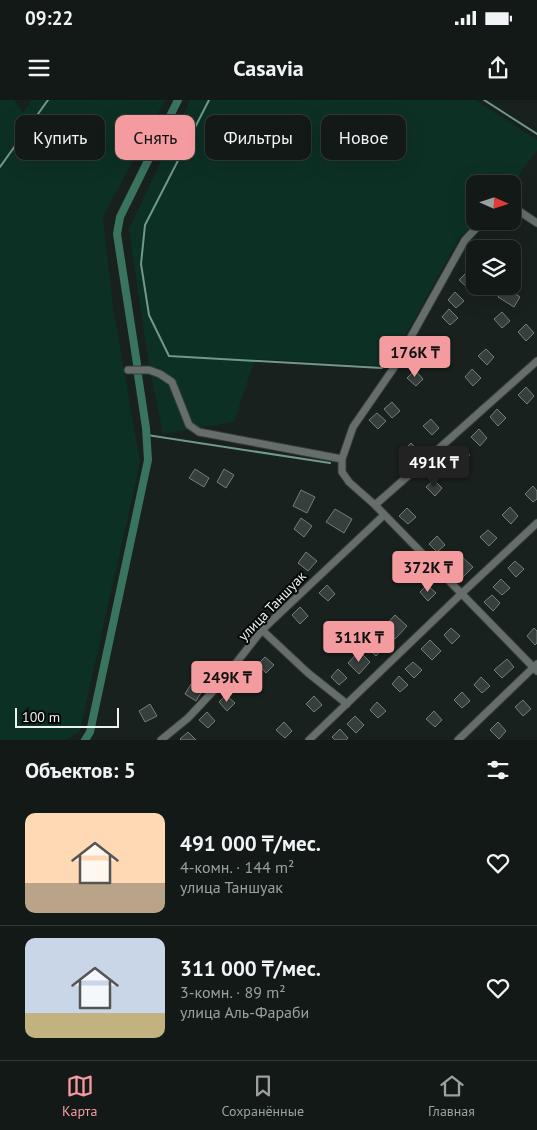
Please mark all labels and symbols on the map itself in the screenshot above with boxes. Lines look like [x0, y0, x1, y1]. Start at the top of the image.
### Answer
north arrow [466, 175, 521, 230]
pin: 176K ₸ [374, 336, 456, 378]
pin: 491K ₸ [393, 446, 475, 488]
pin: 372K ₸ [387, 550, 469, 593]
street label: улица Таншуак [234, 567, 310, 645]
pin: 311K ₸ [318, 620, 400, 663]
pin: 249K ₸ [186, 660, 268, 703]
scale bar [15, 705, 119, 728]

